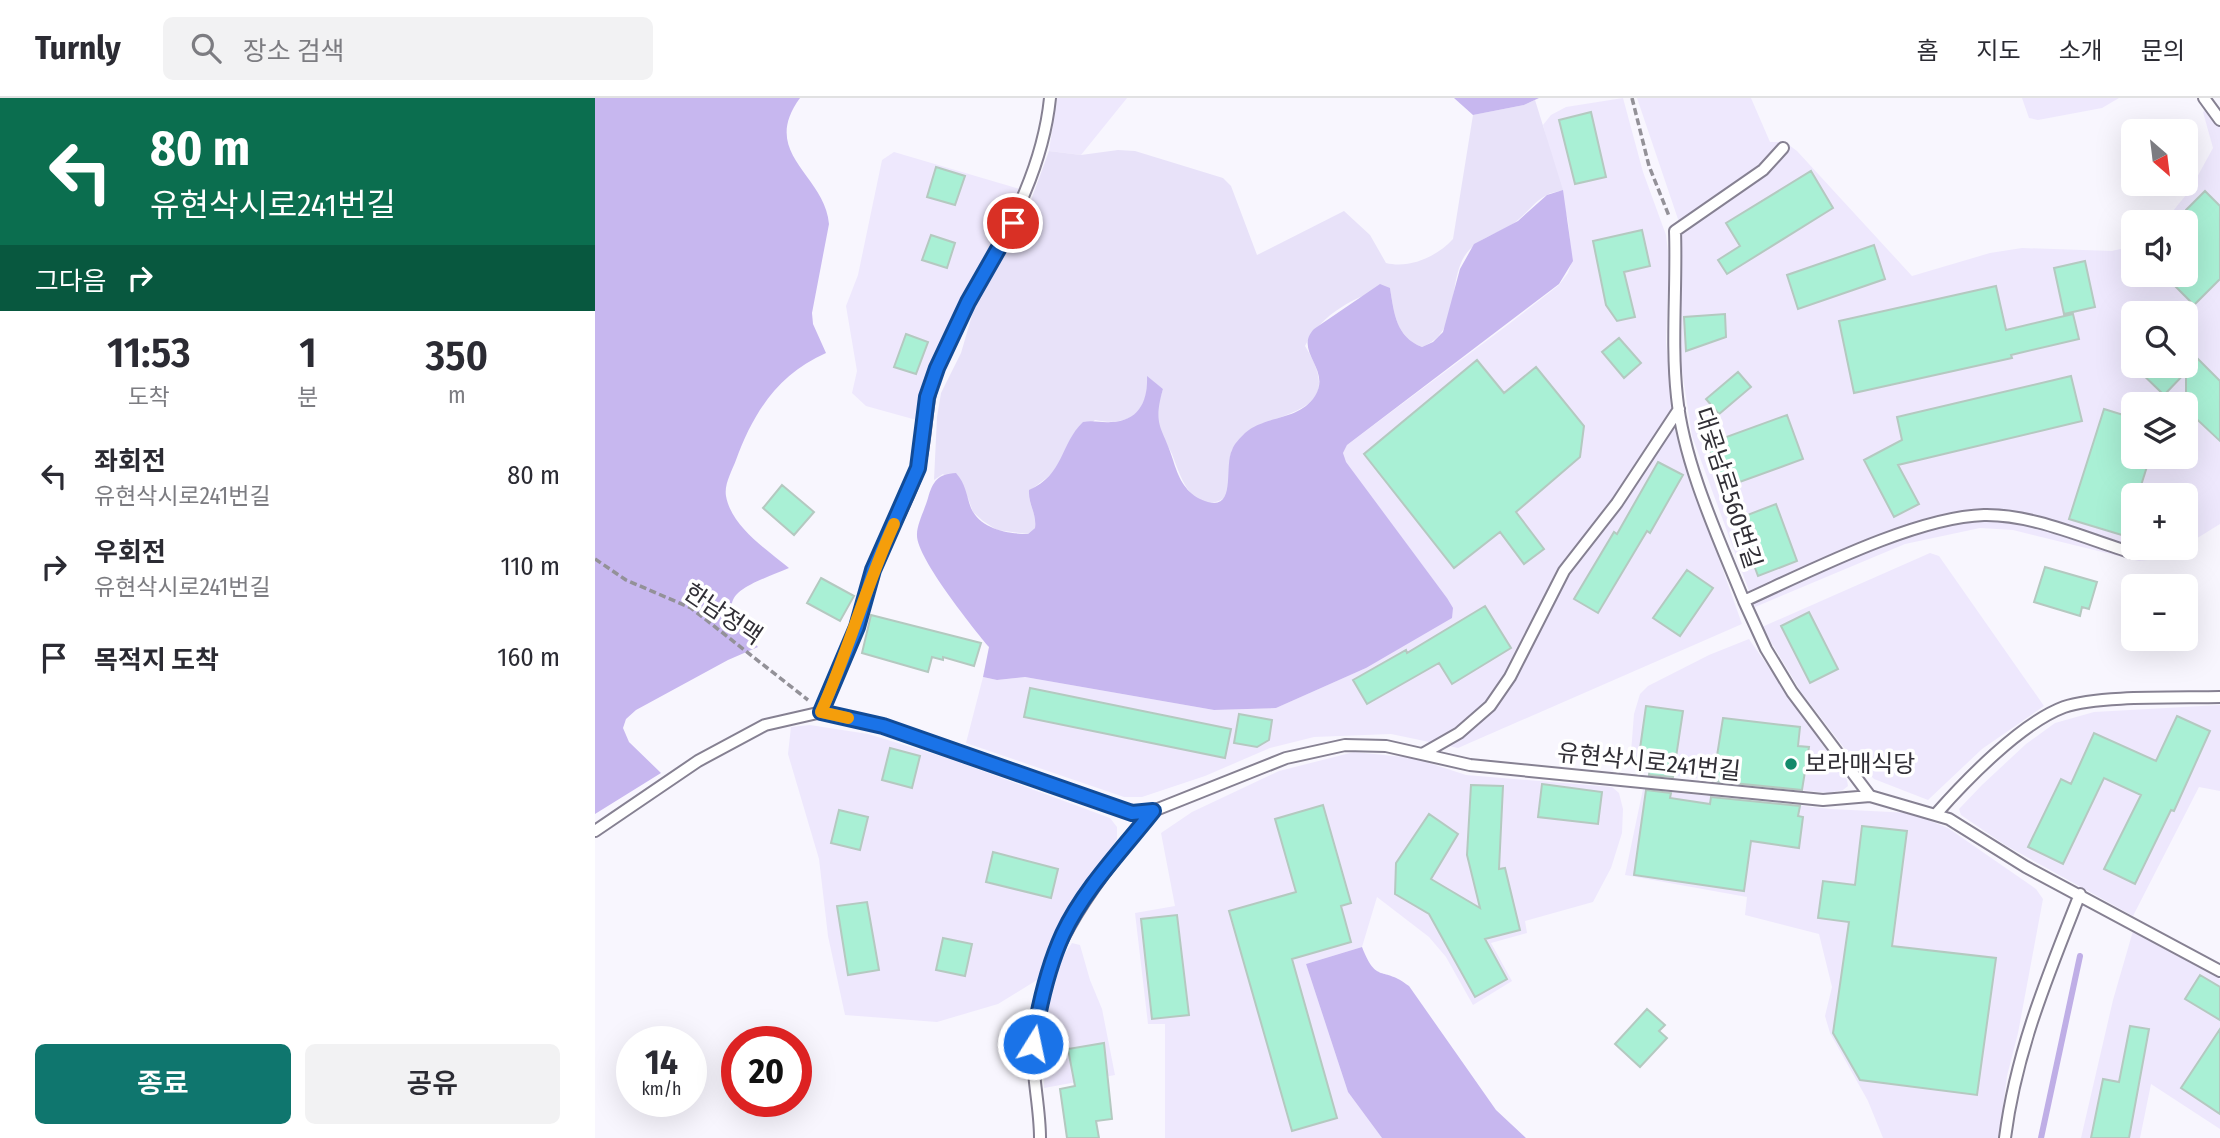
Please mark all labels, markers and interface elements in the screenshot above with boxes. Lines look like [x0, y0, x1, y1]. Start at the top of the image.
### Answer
search box [163, 17, 653, 80]
text: Turnly [35, 28, 121, 68]
icon: search [187, 29, 225, 67]
text: 장소 검색 [243, 36, 345, 67]
text: 홈 [1916, 37, 1938, 65]
text: 지도 [1976, 37, 2021, 65]
text: 소개 [2059, 37, 2103, 65]
text: 문의 [2141, 37, 2185, 65]
text: 80 m [150, 119, 250, 178]
north arrow [2121, 119, 2198, 196]
map controls [2121, 119, 2198, 651]
icon: left [35, 126, 126, 217]
text: 유현삭시로241번길 [150, 186, 396, 224]
pin [983, 193, 1043, 253]
icon: arrive [994, 204, 1032, 242]
button: sound [2121, 210, 2198, 287]
icon: right [121, 259, 159, 297]
text: 그다음 [35, 266, 107, 297]
button: search [2121, 301, 2198, 378]
text: 11:53 [107, 328, 191, 378]
text: 1 [299, 328, 317, 378]
text: 350 [426, 331, 488, 381]
text: m [448, 381, 466, 409]
text: 도착 [128, 383, 170, 411]
text: 분 [297, 383, 319, 411]
button: layers [2121, 392, 2198, 469]
street label: 대곶남로560번길 [1689, 404, 1767, 572]
text: 좌회전 [94, 446, 166, 477]
icon: left [35, 457, 73, 495]
text: 80 m [507, 460, 560, 491]
text: 유현삭시로241번길 [94, 482, 271, 510]
button: + [2121, 483, 2198, 560]
text: 우회전 [94, 537, 166, 568]
icon: right [35, 548, 73, 586]
text: 110 m [500, 551, 560, 582]
text: 유현삭시로241번길 [94, 573, 271, 601]
button: − [2121, 574, 2198, 651]
street label: 한남정맥 [679, 578, 767, 650]
icon: arrive [35, 639, 73, 677]
text: 160 m [497, 642, 560, 673]
text: 목적지 도착 [94, 645, 219, 676]
street label: 유현삭시로241번길 [1556, 738, 1742, 786]
place label: 보라매식당 [1805, 750, 1915, 778]
marker: 보라매식당 [1783, 756, 1799, 772]
position arrow [996, 1007, 1070, 1081]
speed limit sign: 20 [721, 1026, 812, 1117]
text: 14 [645, 1041, 678, 1083]
button: 종료 [35, 1044, 291, 1124]
button: 공유 [305, 1044, 560, 1124]
text: km/h [641, 1078, 682, 1100]

